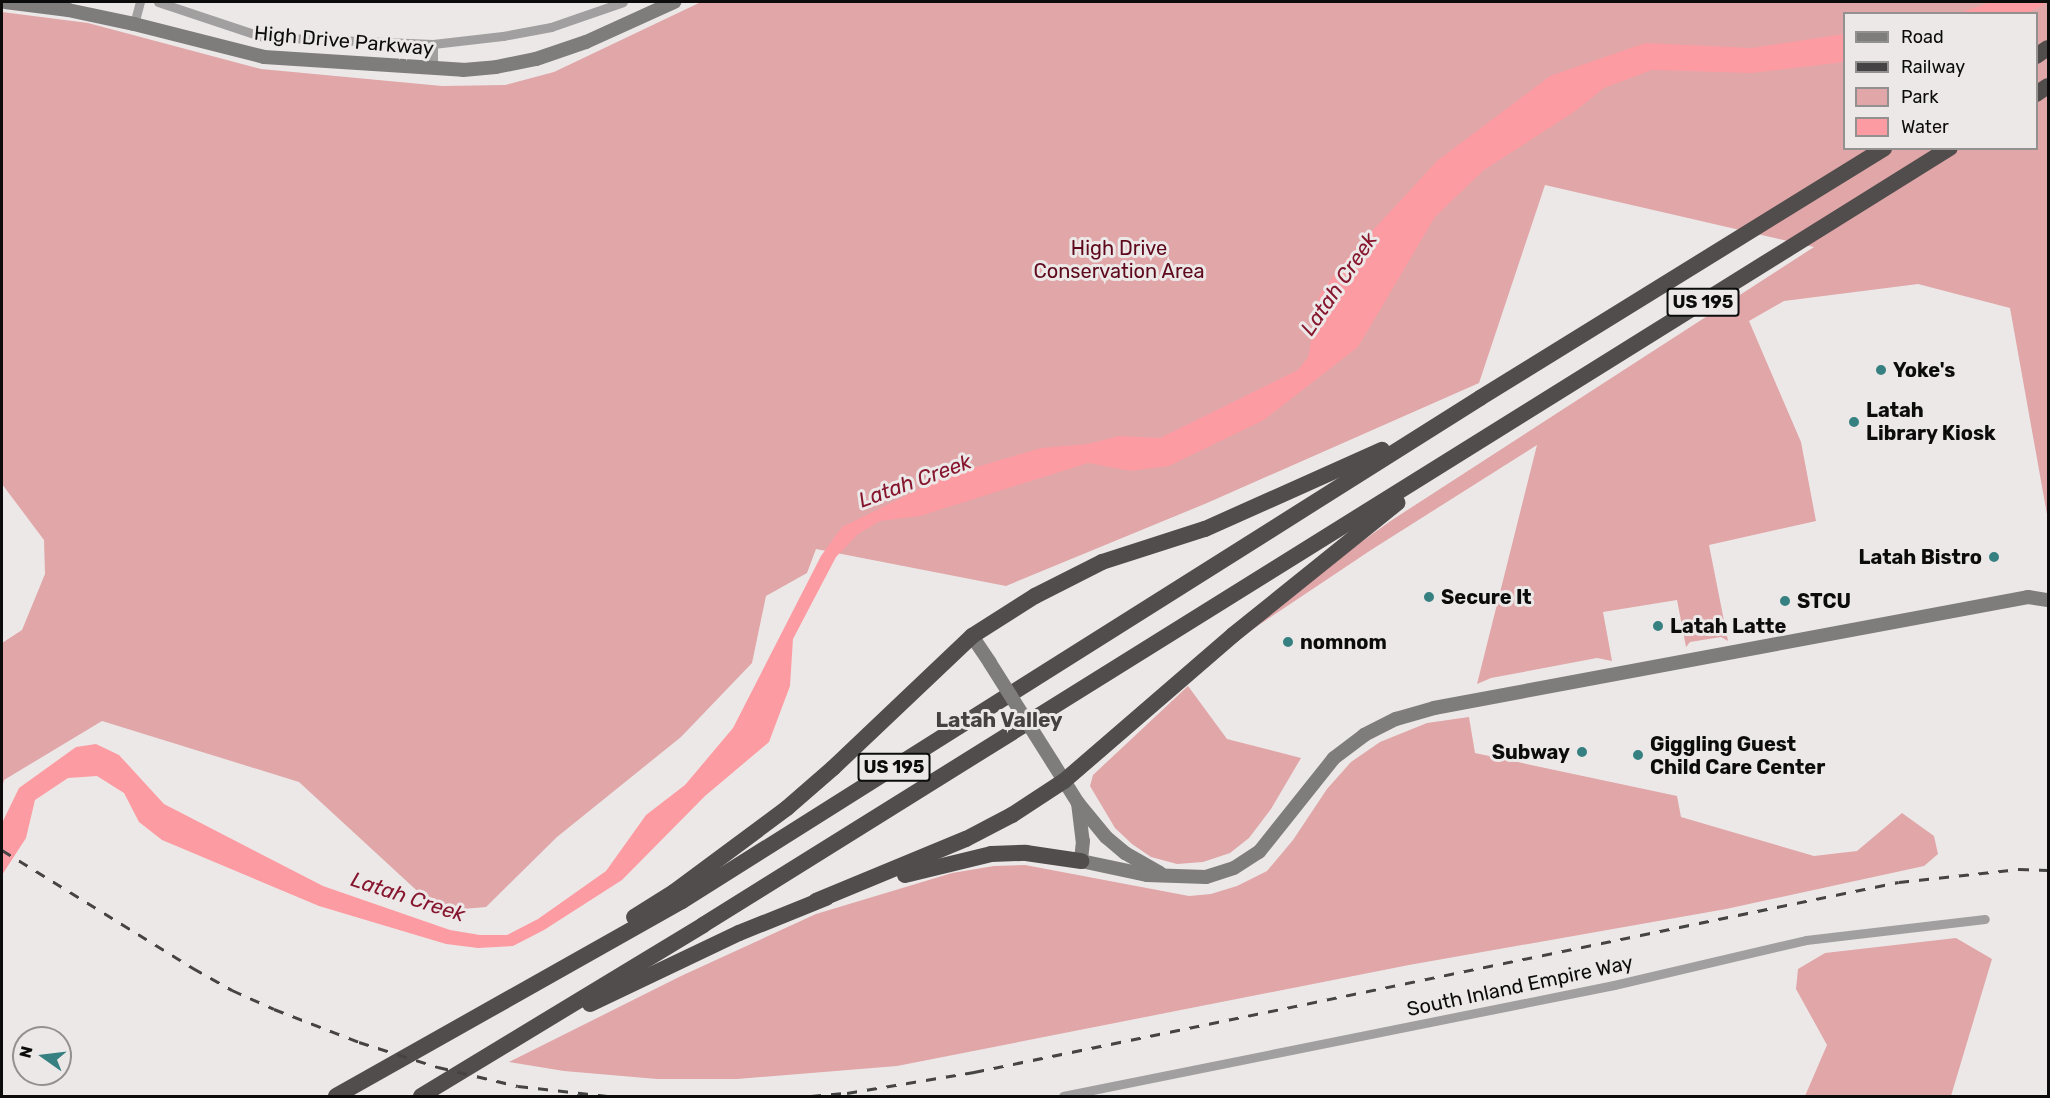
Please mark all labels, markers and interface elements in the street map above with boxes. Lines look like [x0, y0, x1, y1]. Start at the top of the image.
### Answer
legend [1843, 12, 2038, 150]
street label: High Drive Parkway [253, 21, 435, 61]
text: Road [1901, 26, 1944, 48]
text: Railway [1901, 56, 1965, 78]
text: Park [1901, 86, 1938, 108]
text: Water [1901, 116, 1949, 138]
water label: Latah Creek [1295, 228, 1383, 340]
park label: High Drive Conservation Area [1033, 236, 1205, 283]
road number: US 195 [1666, 287, 1740, 317]
place label: Yoke's [1893, 358, 1955, 382]
marker: Yoke's [1874, 363, 1888, 377]
place label: Latah Library Kiosk [1866, 398, 1996, 445]
marker: Latah Library Kiosk [1847, 415, 1861, 429]
water label: Latah Creek [855, 449, 975, 513]
place label: Latah Bistro [1859, 545, 1982, 569]
marker: Latah Bistro [1987, 550, 2001, 564]
place label: Secure It [1441, 585, 1532, 609]
place label: STCU [1797, 589, 1851, 613]
marker: Secure It [1422, 590, 1436, 604]
marker: STCU [1778, 594, 1792, 608]
place label: Latah Latte [1670, 614, 1786, 638]
marker: Latah Latte [1651, 619, 1665, 633]
place label: nomnom [1300, 630, 1387, 654]
marker: nomnom [1281, 635, 1295, 649]
district label: Latah Valley [935, 707, 1063, 733]
place label: Giggling Guest Child Care Center [1650, 732, 1825, 779]
place label: Subway [1492, 740, 1570, 764]
marker: Subway [1575, 745, 1589, 759]
marker: Giggling Guest Child Care Center [1631, 748, 1645, 762]
road number: US 195 [856, 752, 932, 782]
water label: Latah Creek [348, 867, 468, 927]
street label: South Inland Empire Way [1405, 950, 1635, 1022]
north arrow [12, 1026, 72, 1086]
text: N [15, 1044, 37, 1060]

